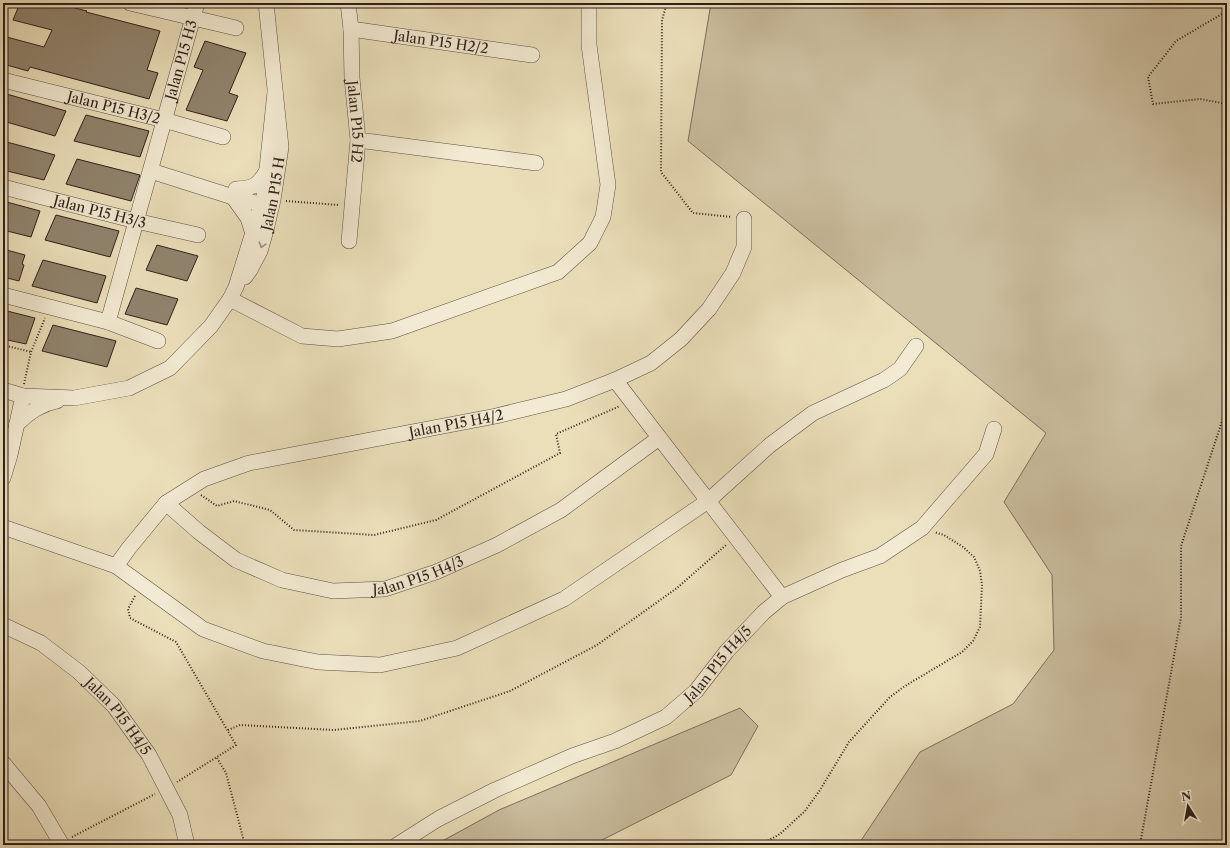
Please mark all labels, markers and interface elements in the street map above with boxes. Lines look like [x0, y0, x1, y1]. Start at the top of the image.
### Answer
street label: Jalan P15 H3 [161, 18, 201, 104]
street label: Jalan P15 H2/2 [390, 26, 490, 58]
street label: Jalan P15 H2 [343, 78, 367, 164]
street label: Jalan P15 H3/2 [63, 87, 162, 128]
street label: Jalan P15 H [257, 156, 288, 234]
street label: Jalan P15 H3/3 [50, 191, 148, 232]
one-way arrow [258, 241, 267, 248]
street label: Jalan P15 H4/2 [405, 406, 505, 442]
street label: Jalan P15 H4/3 [370, 552, 466, 599]
street label: Jalan P15 H4/5 [679, 622, 755, 708]
street label: Jalan P15 H4/5 [80, 672, 155, 758]
north arrow [1168, 786, 1208, 826]
text: N [1180, 788, 1193, 804]

